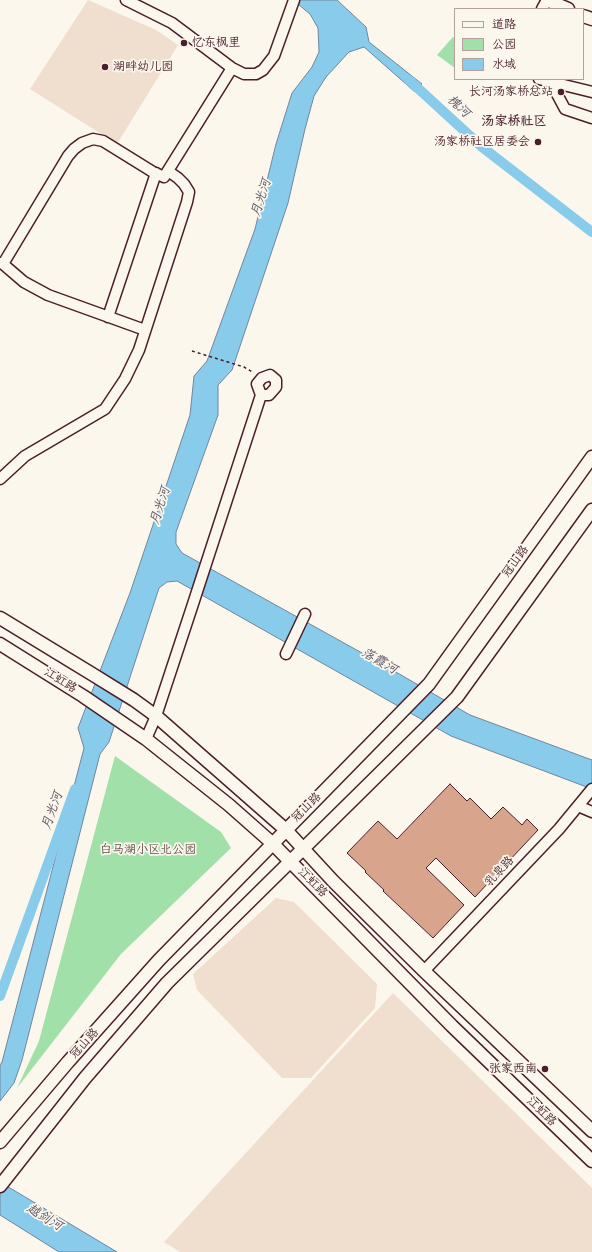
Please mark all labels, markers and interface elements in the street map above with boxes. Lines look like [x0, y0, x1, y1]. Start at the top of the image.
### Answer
legend [454, 8, 584, 80]
text: 道路 [492, 17, 516, 33]
place label: 忆东枫里 [192, 36, 240, 50]
text: 公园 [492, 37, 516, 53]
marker: 忆东枫里 [179, 38, 189, 48]
text: 水域 [492, 57, 516, 73]
place label: 湖畔幼儿园 [113, 60, 173, 74]
marker: 湖畔幼儿园 [100, 62, 110, 72]
place label: 长河汤家桥总站 [469, 85, 553, 99]
marker: 长河汤家桥总站 [556, 87, 566, 97]
water label: 槐河 [443, 92, 473, 122]
district label: 汤家桥社区 [482, 114, 546, 130]
place label: 汤家桥社区居委会 [434, 135, 530, 149]
marker: 汤家桥社区居委会 [533, 137, 543, 147]
water label: 月光河 [249, 177, 275, 219]
water label: 月光河 [148, 485, 174, 527]
street label: 冠山路 [500, 543, 532, 581]
water label: 落霞河 [358, 645, 400, 679]
street label: 江虹路 [41, 665, 79, 697]
water label: 月光河 [39, 790, 67, 832]
street label: 冠山路 [289, 790, 325, 826]
park label: 白马湖小区北公园 [100, 843, 196, 857]
street label: 乳泉路 [482, 854, 518, 890]
street label: 江虹路 [294, 865, 330, 901]
street label: 冠山路 [68, 1026, 102, 1062]
place label: 张家西南 [489, 1062, 537, 1076]
marker: 张家西南 [540, 1064, 550, 1074]
street label: 江虹路 [523, 1094, 559, 1130]
water label: 越剑河 [23, 1201, 65, 1235]

